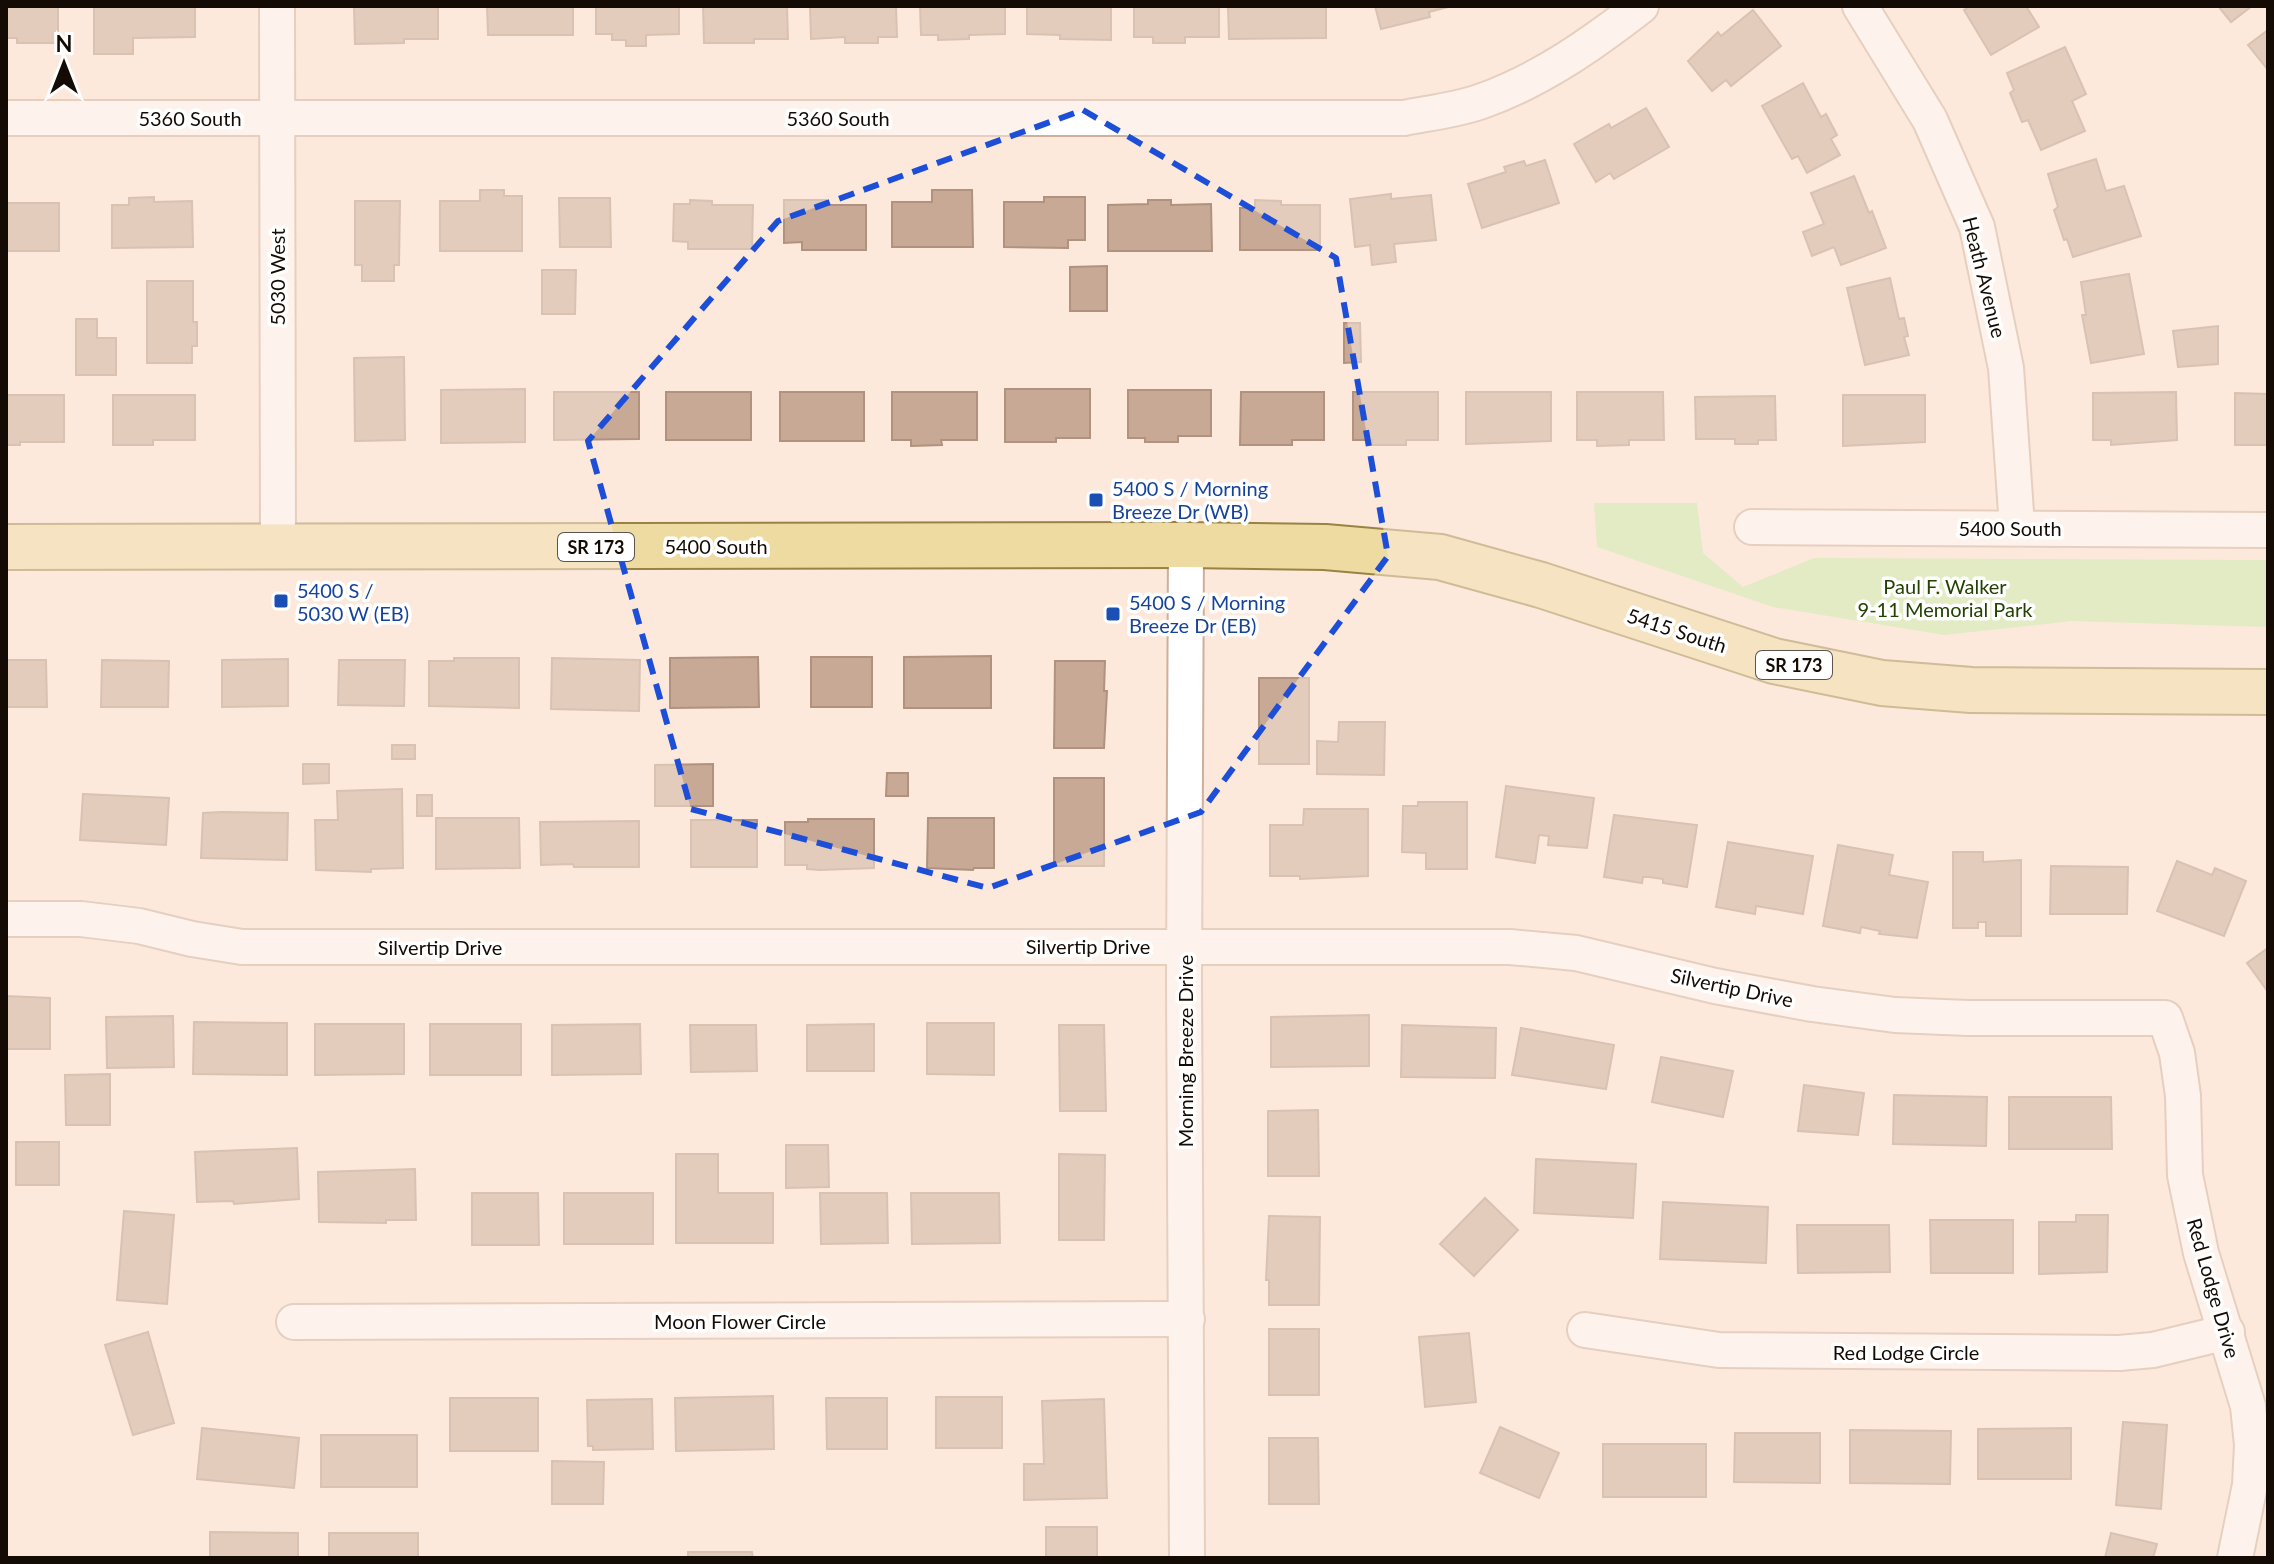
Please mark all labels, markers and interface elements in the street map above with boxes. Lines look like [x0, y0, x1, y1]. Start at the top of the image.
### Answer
north arrow [24, 24, 104, 104]
text: N [56, 30, 72, 57]
street label: 5360 South [138, 106, 242, 130]
street label: 5360 South [786, 106, 890, 130]
street label: Heath Avenue [1958, 214, 2012, 340]
street label: 5030 West [265, 228, 289, 326]
place label: 5400 S / Morning Breeze Dr (WB) [1112, 476, 1268, 523]
marker: 5400 S / Morning Breeze Dr (WB) [1087, 491, 1105, 509]
street label: 5400 South [1958, 516, 2062, 540]
road number: SR 173 [558, 533, 634, 561]
street label: 5400 South [664, 534, 768, 558]
park label: Paul F. Walker 9-11 Memorial Park [1858, 574, 2033, 621]
place label: 5400 S / 5030 W (EB) [297, 578, 409, 625]
place label: 5400 S / Morning Breeze Dr (EB) [1129, 590, 1285, 637]
marker: 5400 S / 5030 W (EB) [272, 592, 290, 610]
street label: 5415 South [1624, 603, 1730, 657]
marker: 5400 S / Morning Breeze Dr (EB) [1104, 605, 1122, 623]
road number: SR 173 [1756, 651, 1832, 679]
street label: Silvertip Drive [1026, 934, 1150, 958]
street label: Silvertip Drive [378, 935, 502, 959]
street label: Morning Breeze Drive [1173, 955, 1197, 1147]
street label: Silvertip Drive [1669, 962, 1795, 1012]
street label: Red Lodge Drive [2183, 1215, 2245, 1361]
street label: Moon Flower Circle [654, 1309, 826, 1333]
street label: Red Lodge Circle [1833, 1340, 1979, 1364]

